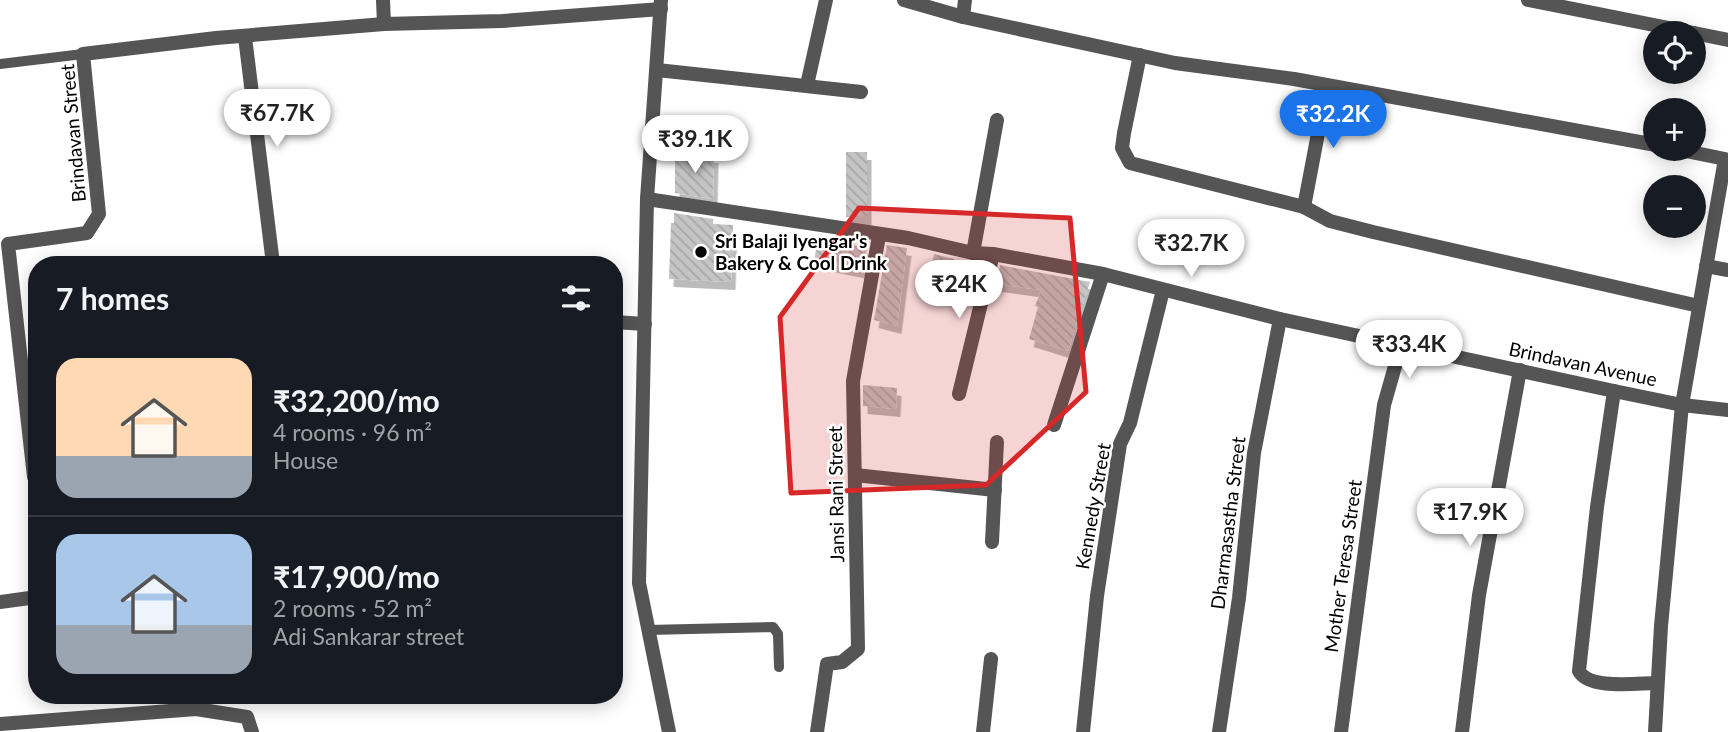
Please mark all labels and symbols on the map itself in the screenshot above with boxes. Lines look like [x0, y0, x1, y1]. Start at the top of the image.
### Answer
street label: Brindavan Street [55, 63, 90, 203]
pin: ₹67.7K [220, 90, 334, 149]
pin: ₹32.2K [1276, 90, 1390, 150]
pin: ₹39.1K [638, 116, 752, 175]
pin: ₹32.7K [1134, 219, 1248, 279]
place label: Sri Balaji Iyengar's Bakery & Cool Drink [715, 229, 888, 274]
marker: Sri Balaji Iyengar's Bakery & Cool Drink [693, 244, 709, 260]
pin: ₹24K [918, 260, 1000, 320]
pin: ₹33.4K [1352, 320, 1466, 380]
street label: Brindavan Avenue [1507, 337, 1659, 390]
street label: Jansi Rani Street [823, 425, 848, 563]
street label: Dharmasastha Street [1205, 435, 1250, 611]
street label: Kennedy Street [1070, 441, 1115, 571]
street label: Mother Teresa Street [1319, 478, 1366, 654]
pin: ₹17.9K [1413, 489, 1527, 548]

